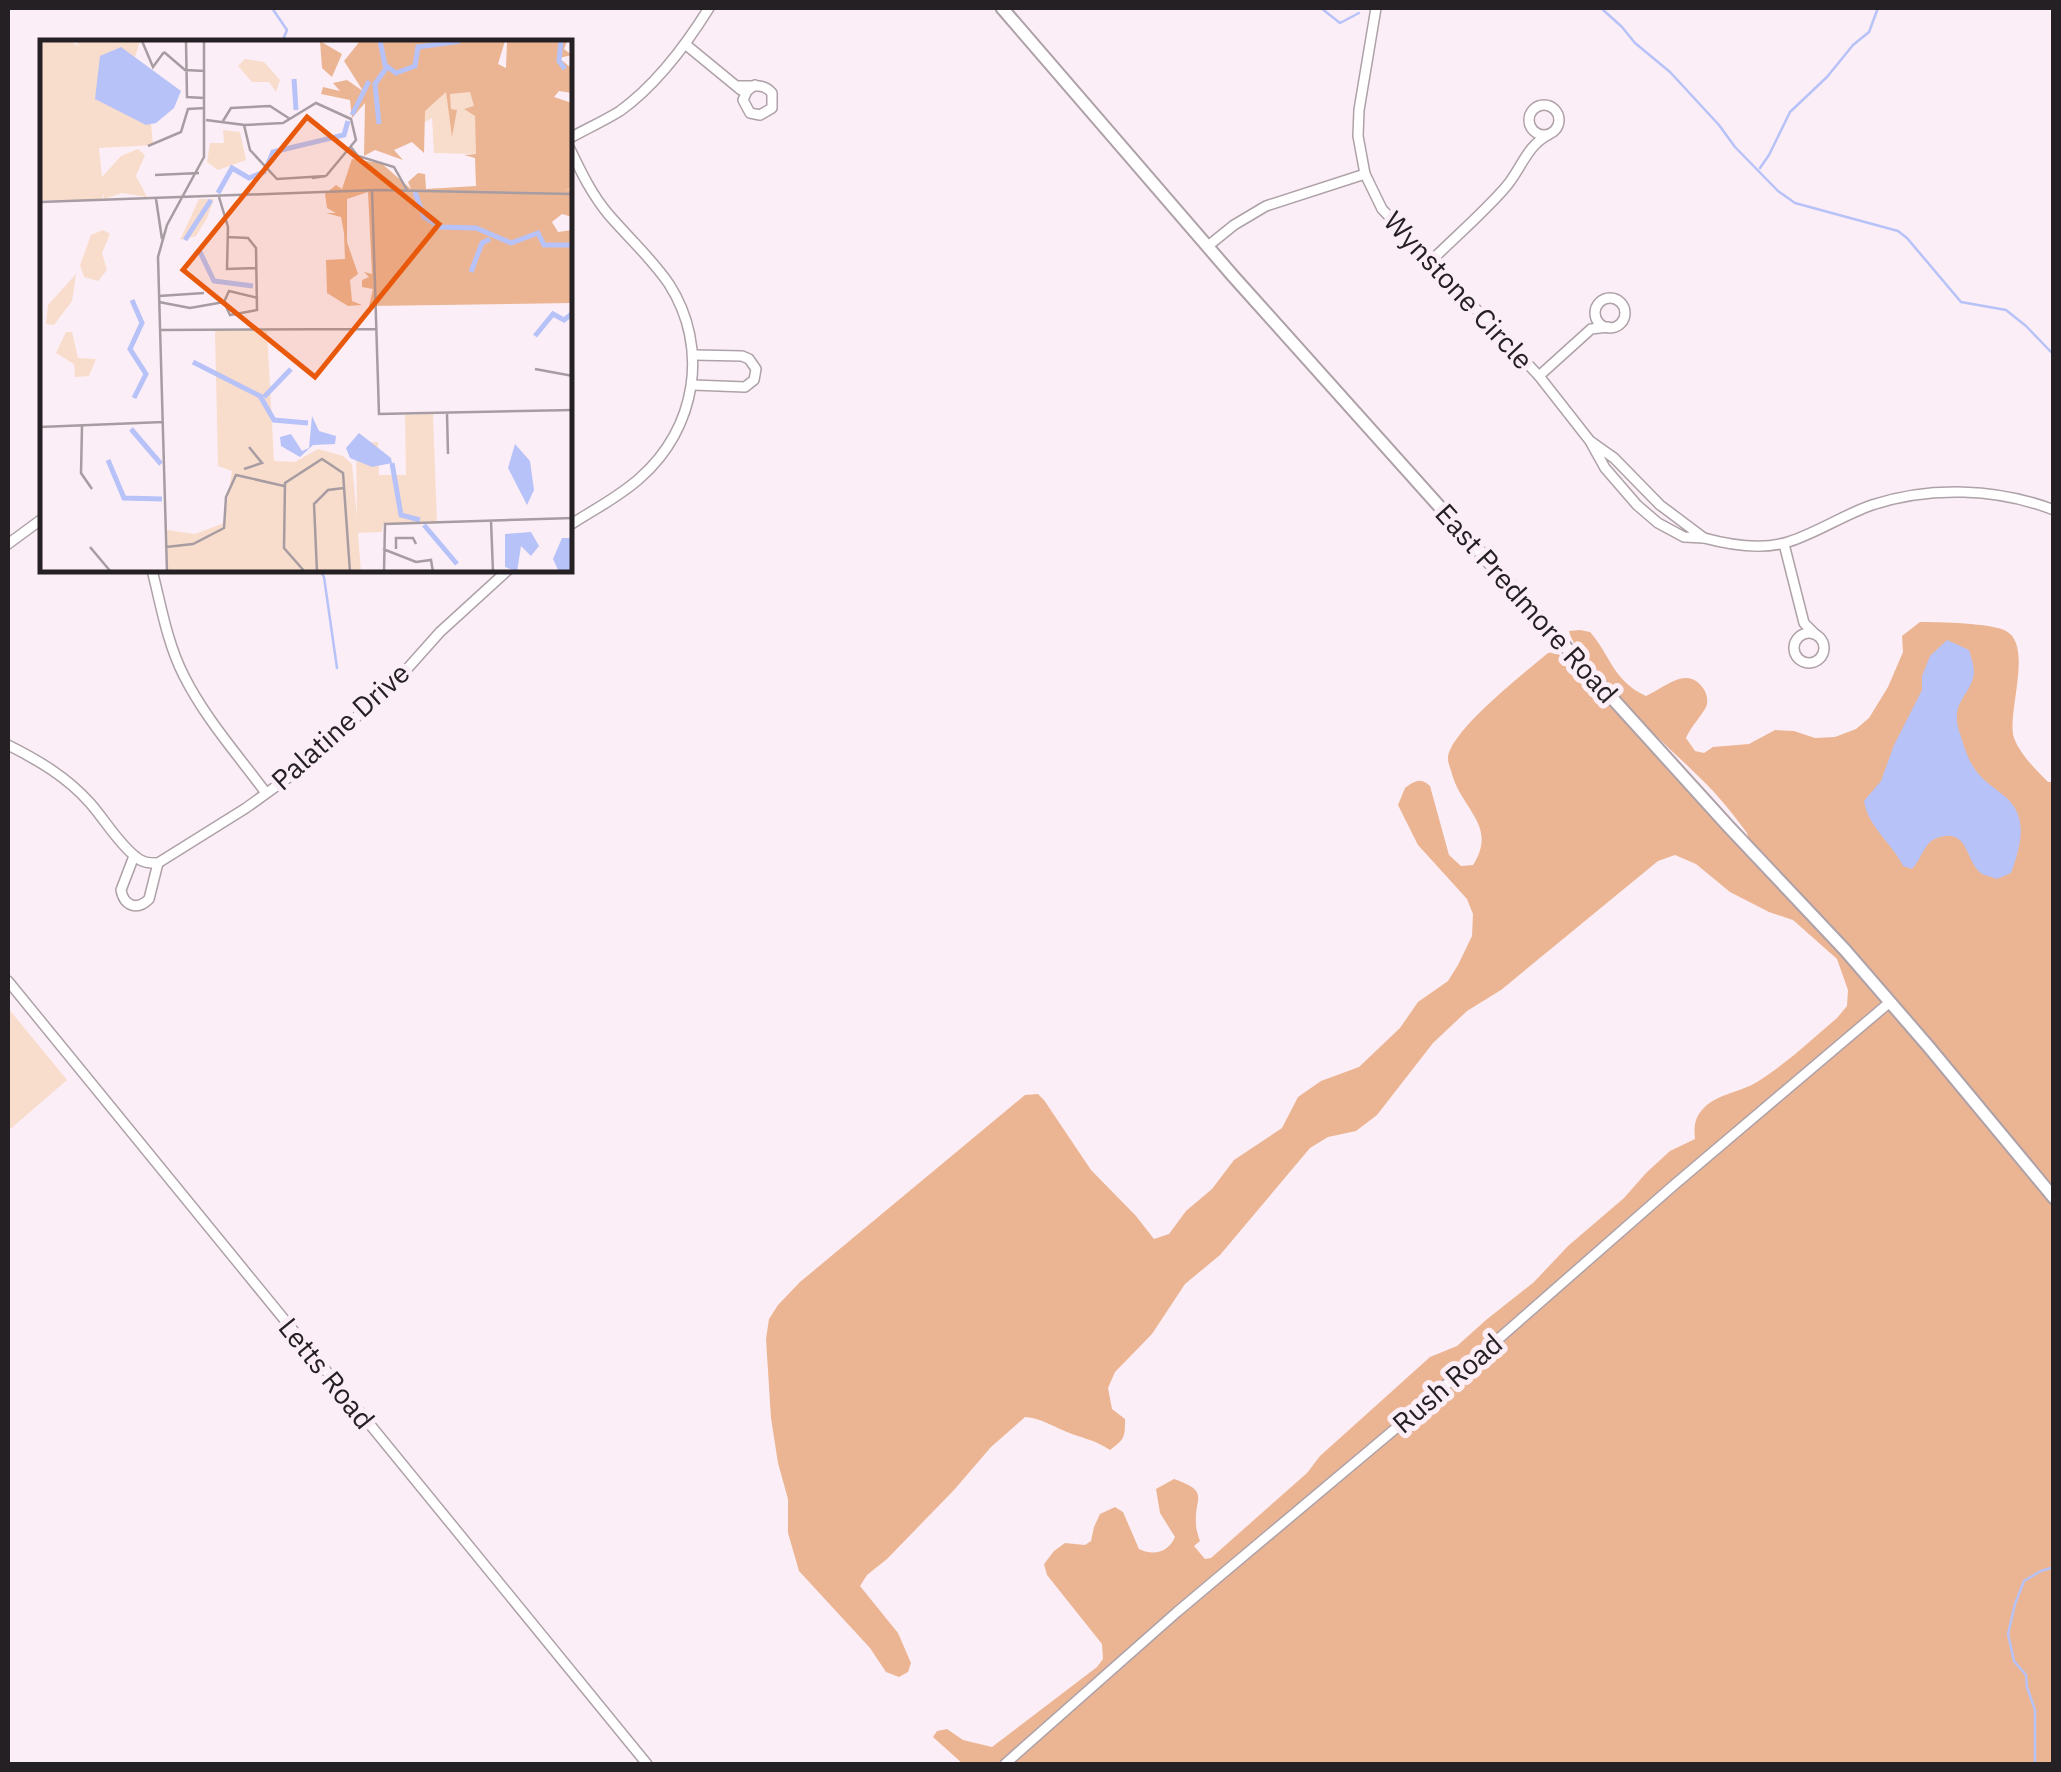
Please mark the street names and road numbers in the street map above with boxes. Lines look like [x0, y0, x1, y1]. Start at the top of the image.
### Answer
street label: Wynstone Circle [1376, 203, 1542, 377]
street label: East Predmore Road [1428, 495, 1626, 711]
street label: Palatine Drive [263, 654, 417, 798]
street label: Letts Road [271, 1310, 383, 1436]
street label: Rush Road [1384, 1325, 1510, 1441]

